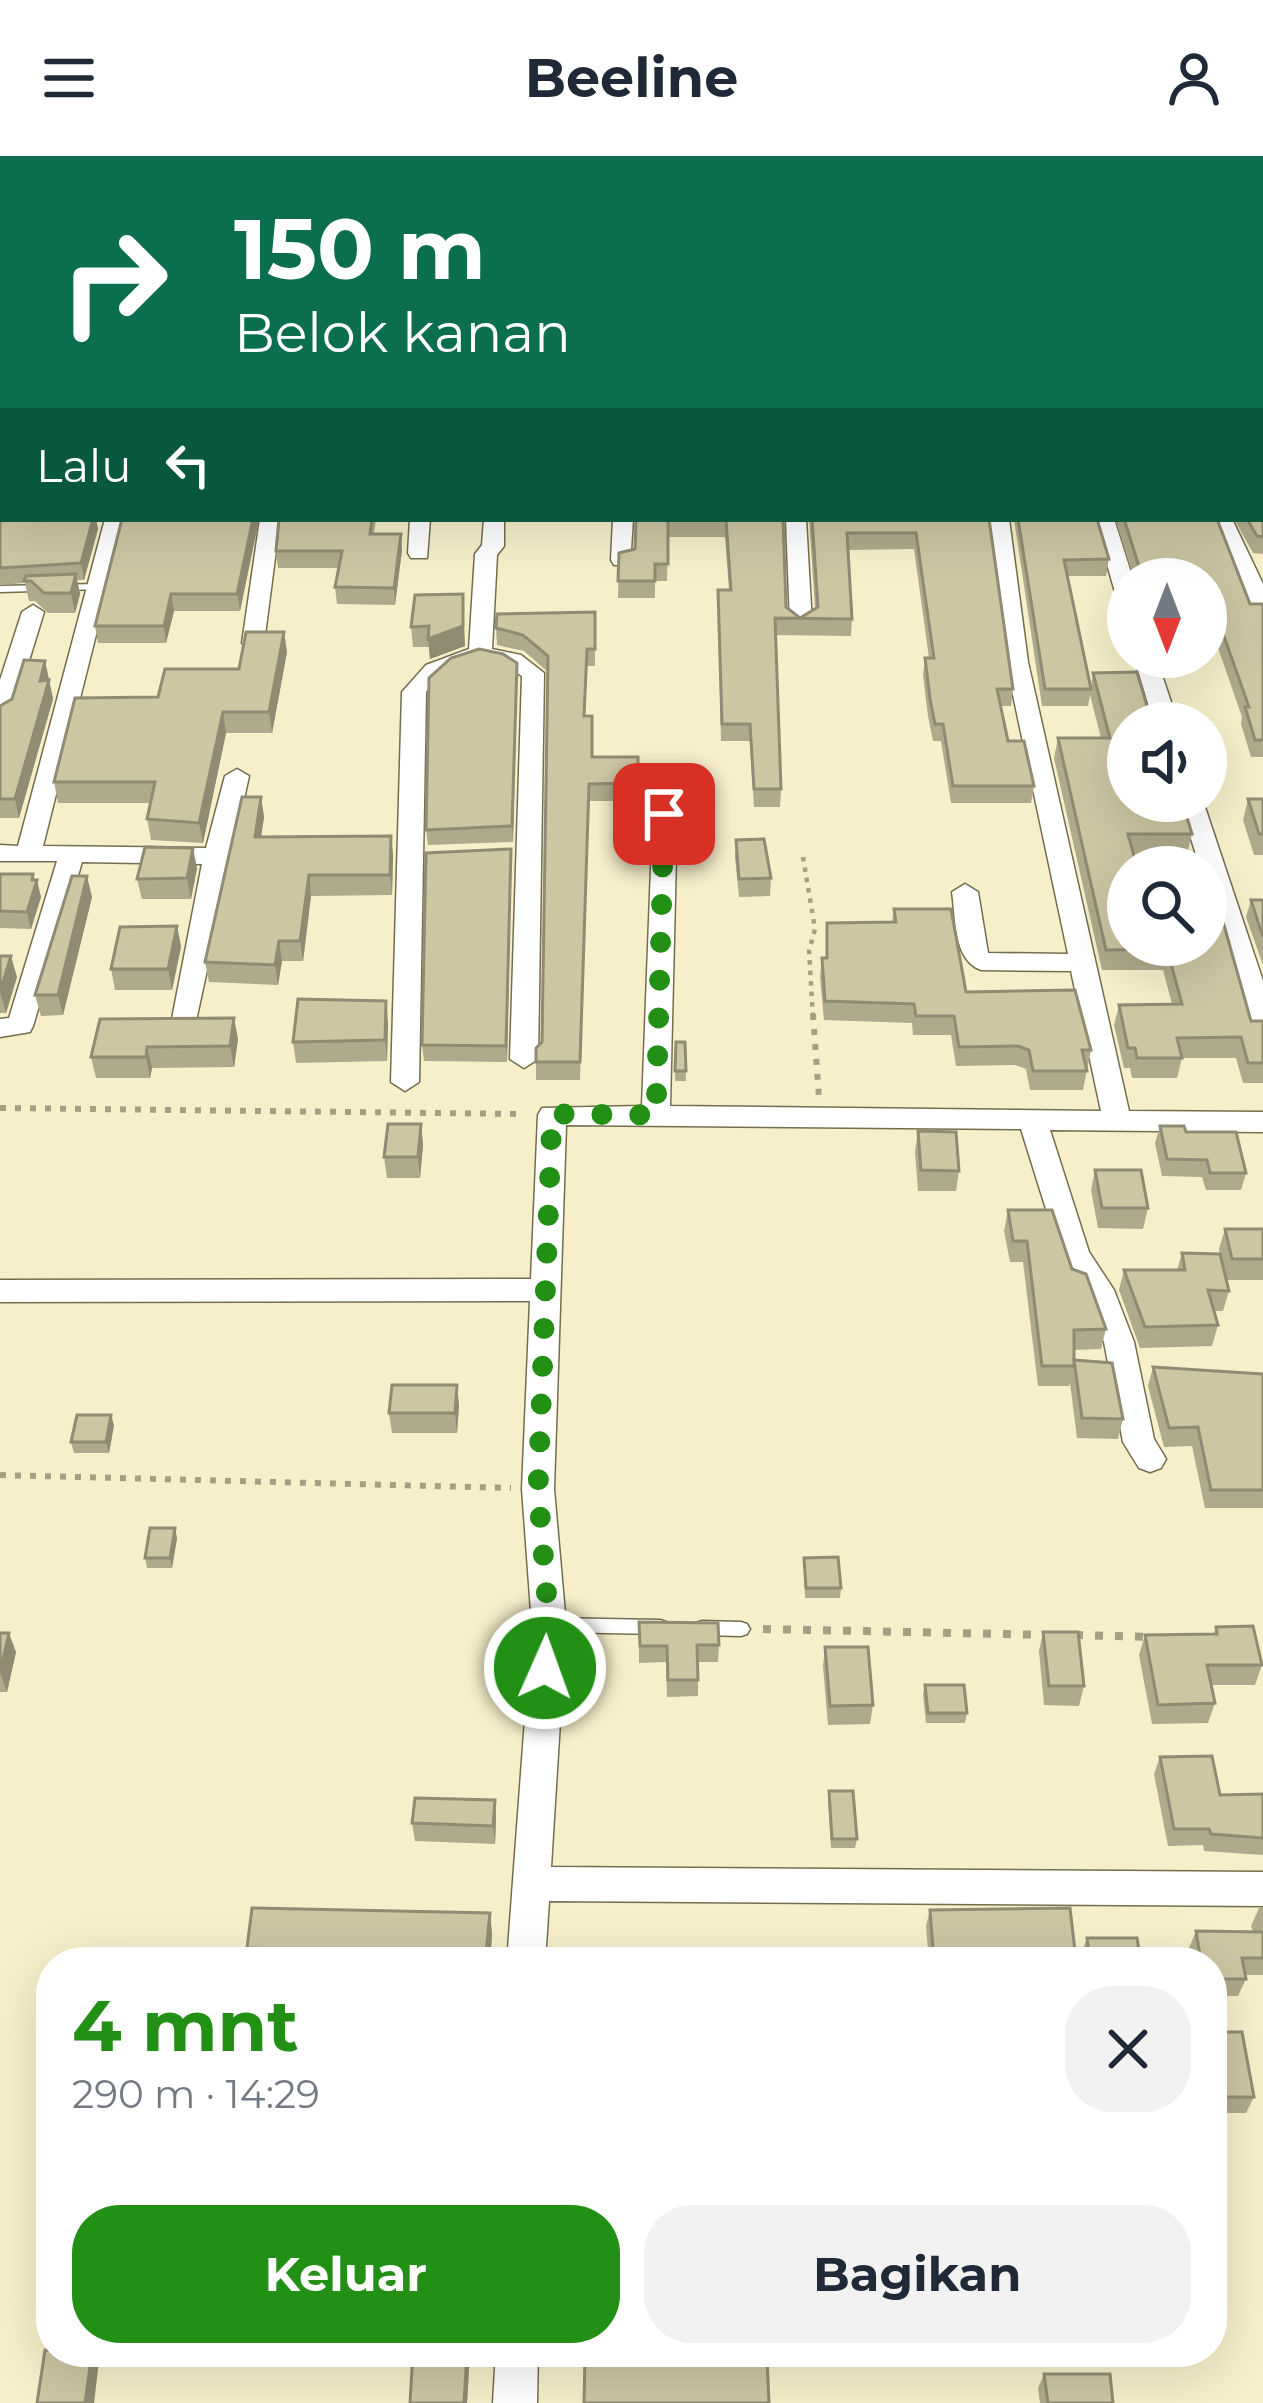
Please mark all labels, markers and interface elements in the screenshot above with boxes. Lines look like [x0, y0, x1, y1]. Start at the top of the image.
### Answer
icon: menu [36, 45, 102, 111]
text: Beeline [525, 45, 738, 111]
icon: person [1161, 45, 1227, 111]
text: 150 m [234, 198, 486, 300]
icon: right [36, 204, 192, 360]
text: Belok kanan [234, 300, 571, 366]
icon: left [155, 432, 221, 498]
text: Lalu [36, 438, 131, 493]
north arrow [1107, 558, 1227, 678]
map controls [1107, 558, 1227, 966]
button: sound [1107, 702, 1227, 822]
pin [613, 763, 715, 865]
icon: arrive [631, 781, 697, 847]
button: search [1107, 846, 1227, 966]
position arrow [482, 1605, 608, 1731]
text: 4 mnt [72, 1981, 299, 2069]
button: close [1065, 1986, 1191, 2112]
text: 290 m · 14:29 [72, 2070, 320, 2118]
button: Keluar [72, 2205, 620, 2343]
button: Bagikan [644, 2205, 1191, 2343]

